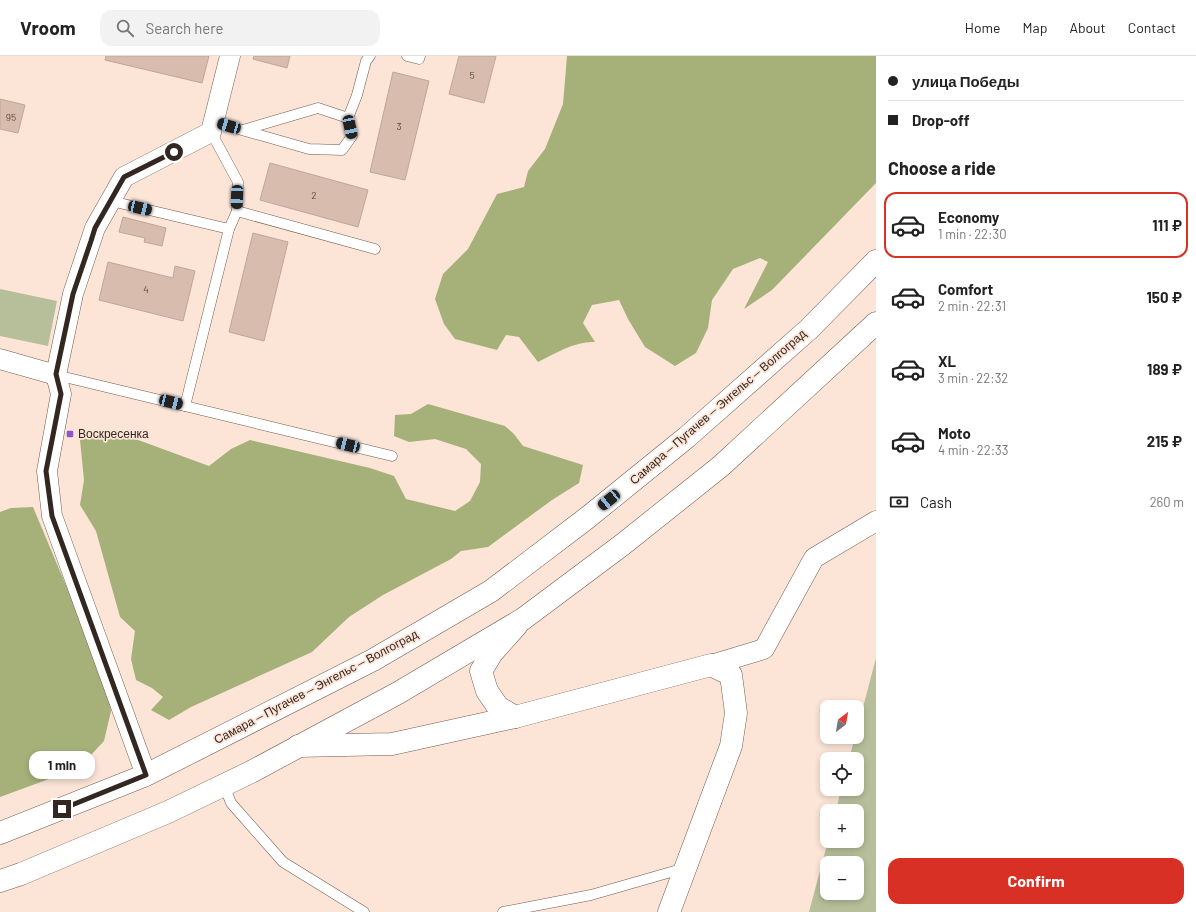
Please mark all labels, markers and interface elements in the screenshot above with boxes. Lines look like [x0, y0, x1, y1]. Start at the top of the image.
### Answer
search box [100, 10, 380, 46]
text: Vroom [20, 16, 76, 39]
icon: search [114, 17, 136, 39]
text: Search here [146, 19, 224, 37]
text: Home [965, 19, 1001, 36]
text: Map [1023, 19, 1047, 36]
text: About [1069, 19, 1106, 36]
text: Contact [1128, 19, 1176, 36]
house number: 5 [469, 69, 475, 81]
text: улица Победы [912, 72, 1020, 90]
house number: 95 [6, 111, 16, 123]
text: Drop-off [912, 111, 970, 129]
car [342, 114, 358, 140]
car [216, 117, 242, 135]
house number: 3 [396, 120, 402, 132]
route start [165, 143, 183, 161]
text: Choose a ride [888, 157, 996, 179]
car [231, 185, 243, 209]
house number: 2 [311, 189, 317, 201]
car [127, 199, 153, 217]
icon: car [890, 207, 926, 243]
text: Economy [938, 208, 999, 226]
text: 111 ₽ [1152, 216, 1182, 234]
text: 1 min · 22:30 [938, 226, 1007, 242]
icon: car [890, 279, 926, 315]
text: Comfort [938, 280, 993, 298]
house number: 4 [143, 283, 149, 295]
text: 150 ₽ [1147, 288, 1182, 306]
text: 2 min · 22:31 [938, 298, 1006, 314]
street label: Самара — Пугачев — Энгельс — Волгоград [626, 326, 809, 487]
icon: car [890, 351, 926, 387]
text: XL [938, 352, 956, 370]
text: 189 ₽ [1147, 360, 1182, 378]
text: 3 min · 22:32 [938, 370, 1008, 386]
car [158, 393, 184, 411]
icon: car [890, 423, 926, 459]
text: Moto [938, 424, 971, 442]
place label: Воскресенка [78, 426, 149, 441]
marker: Воскресенка [65, 429, 75, 439]
text: 215 ₽ [1147, 432, 1182, 450]
car [335, 436, 361, 454]
text: 4 min · 22:33 [938, 442, 1009, 458]
car [596, 488, 622, 512]
icon: cash [888, 491, 910, 513]
text: Cash [920, 493, 952, 511]
text: 260 m [1150, 494, 1184, 510]
street label: Самара — Пугачев — Энгельс — Волгоград [211, 626, 420, 747]
north arrow [820, 700, 864, 744]
map controls [820, 700, 864, 900]
callout: 1 min [29, 751, 95, 779]
button: locate [820, 752, 864, 796]
text: 1 min [48, 757, 76, 773]
route end [53, 800, 71, 818]
button: + [820, 804, 864, 848]
button: − [820, 856, 864, 900]
button: Confirm [888, 858, 1184, 904]

